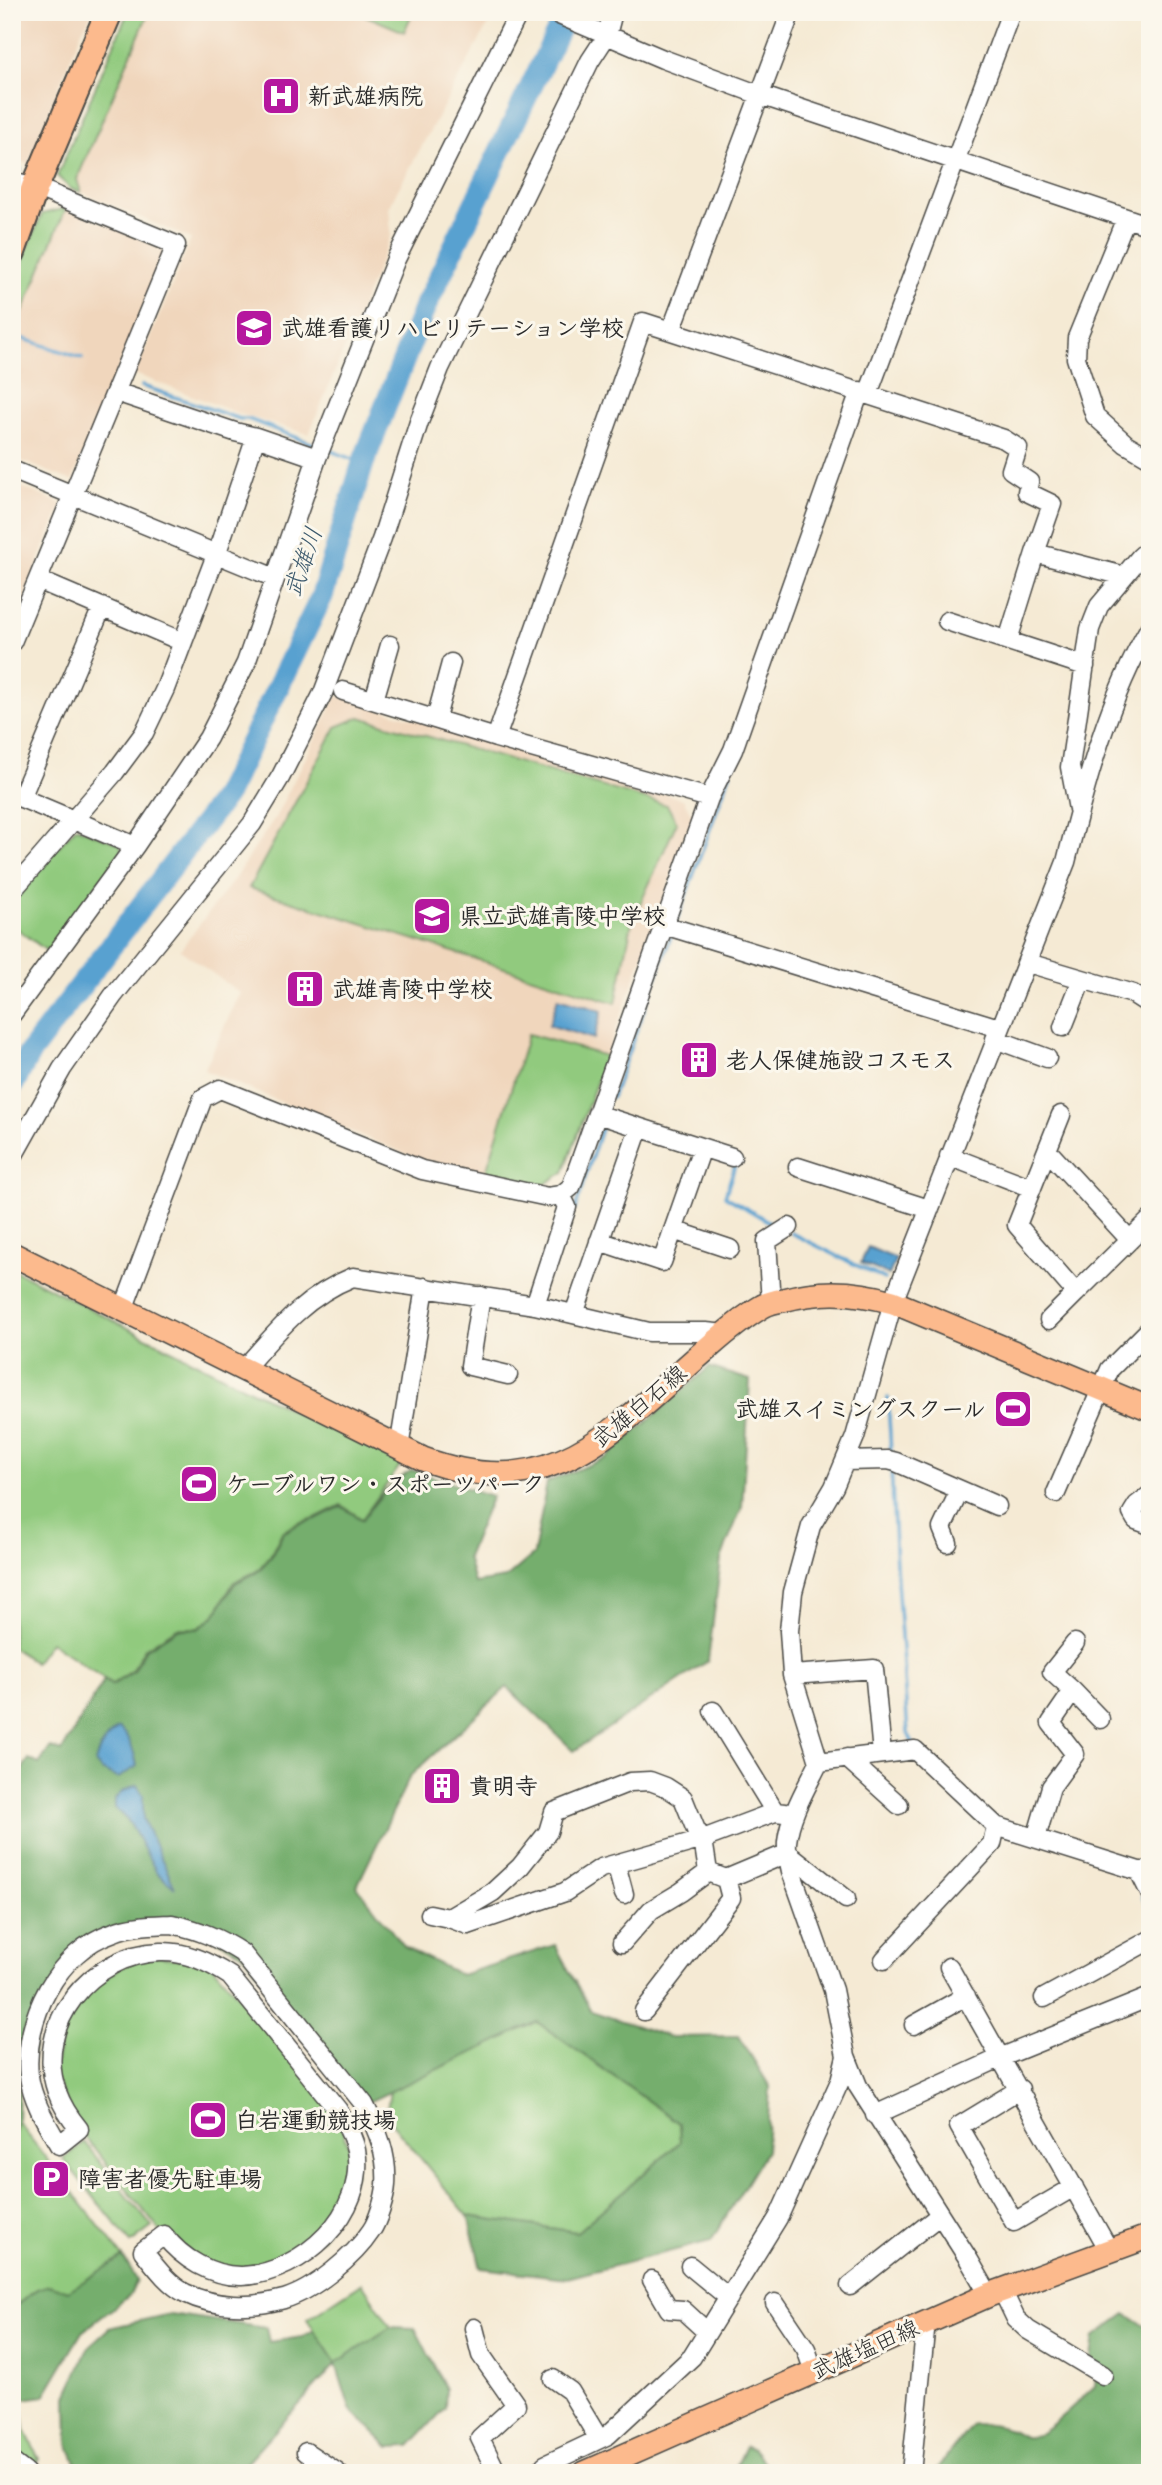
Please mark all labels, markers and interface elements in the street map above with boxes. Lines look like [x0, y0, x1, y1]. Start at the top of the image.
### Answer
hospital icon: 新武雄病院 [260, 75, 302, 117]
place label: 新武雄病院 [308, 83, 423, 111]
school or university icon: 武雄看護リハビリテーション学校 [233, 307, 275, 349]
place label: 武雄看護リハビリテーション学校 [281, 315, 625, 343]
water label: 武雄川 [278, 523, 329, 601]
school or university icon: 県立武雄青陵中学校 [411, 895, 453, 937]
place label: 県立武雄青陵中学校 [459, 903, 666, 931]
building icon: 武雄青陵中学校 [284, 968, 326, 1010]
place label: 武雄青陵中学校 [332, 976, 493, 1004]
building icon: 老人保健施設コスモス [678, 1039, 720, 1081]
place label: 老人保健施設コスモス [726, 1047, 955, 1075]
street label: 武雄白石線 [587, 1359, 693, 1454]
sports icon: 武雄スイミングスクール [992, 1388, 1034, 1430]
place label: 武雄スイミングスクール [735, 1396, 986, 1424]
sports icon: ケーブルワン・スポーツパーク [178, 1463, 220, 1505]
place label: ケーブルワン・スポーツパーク [226, 1471, 545, 1499]
building icon: 貴明寺 [421, 1765, 463, 1807]
place label: 貴明寺 [469, 1773, 538, 1801]
sports icon: 白岩運動競技場 [187, 2099, 229, 2141]
place label: 白岩運動競技場 [235, 2107, 396, 2135]
parking icon: 障害者優先駐車場 [30, 2158, 72, 2200]
place label: 障害者優先駐車場 [78, 2166, 262, 2194]
street label: 武雄塩田線 [807, 2314, 924, 2386]

